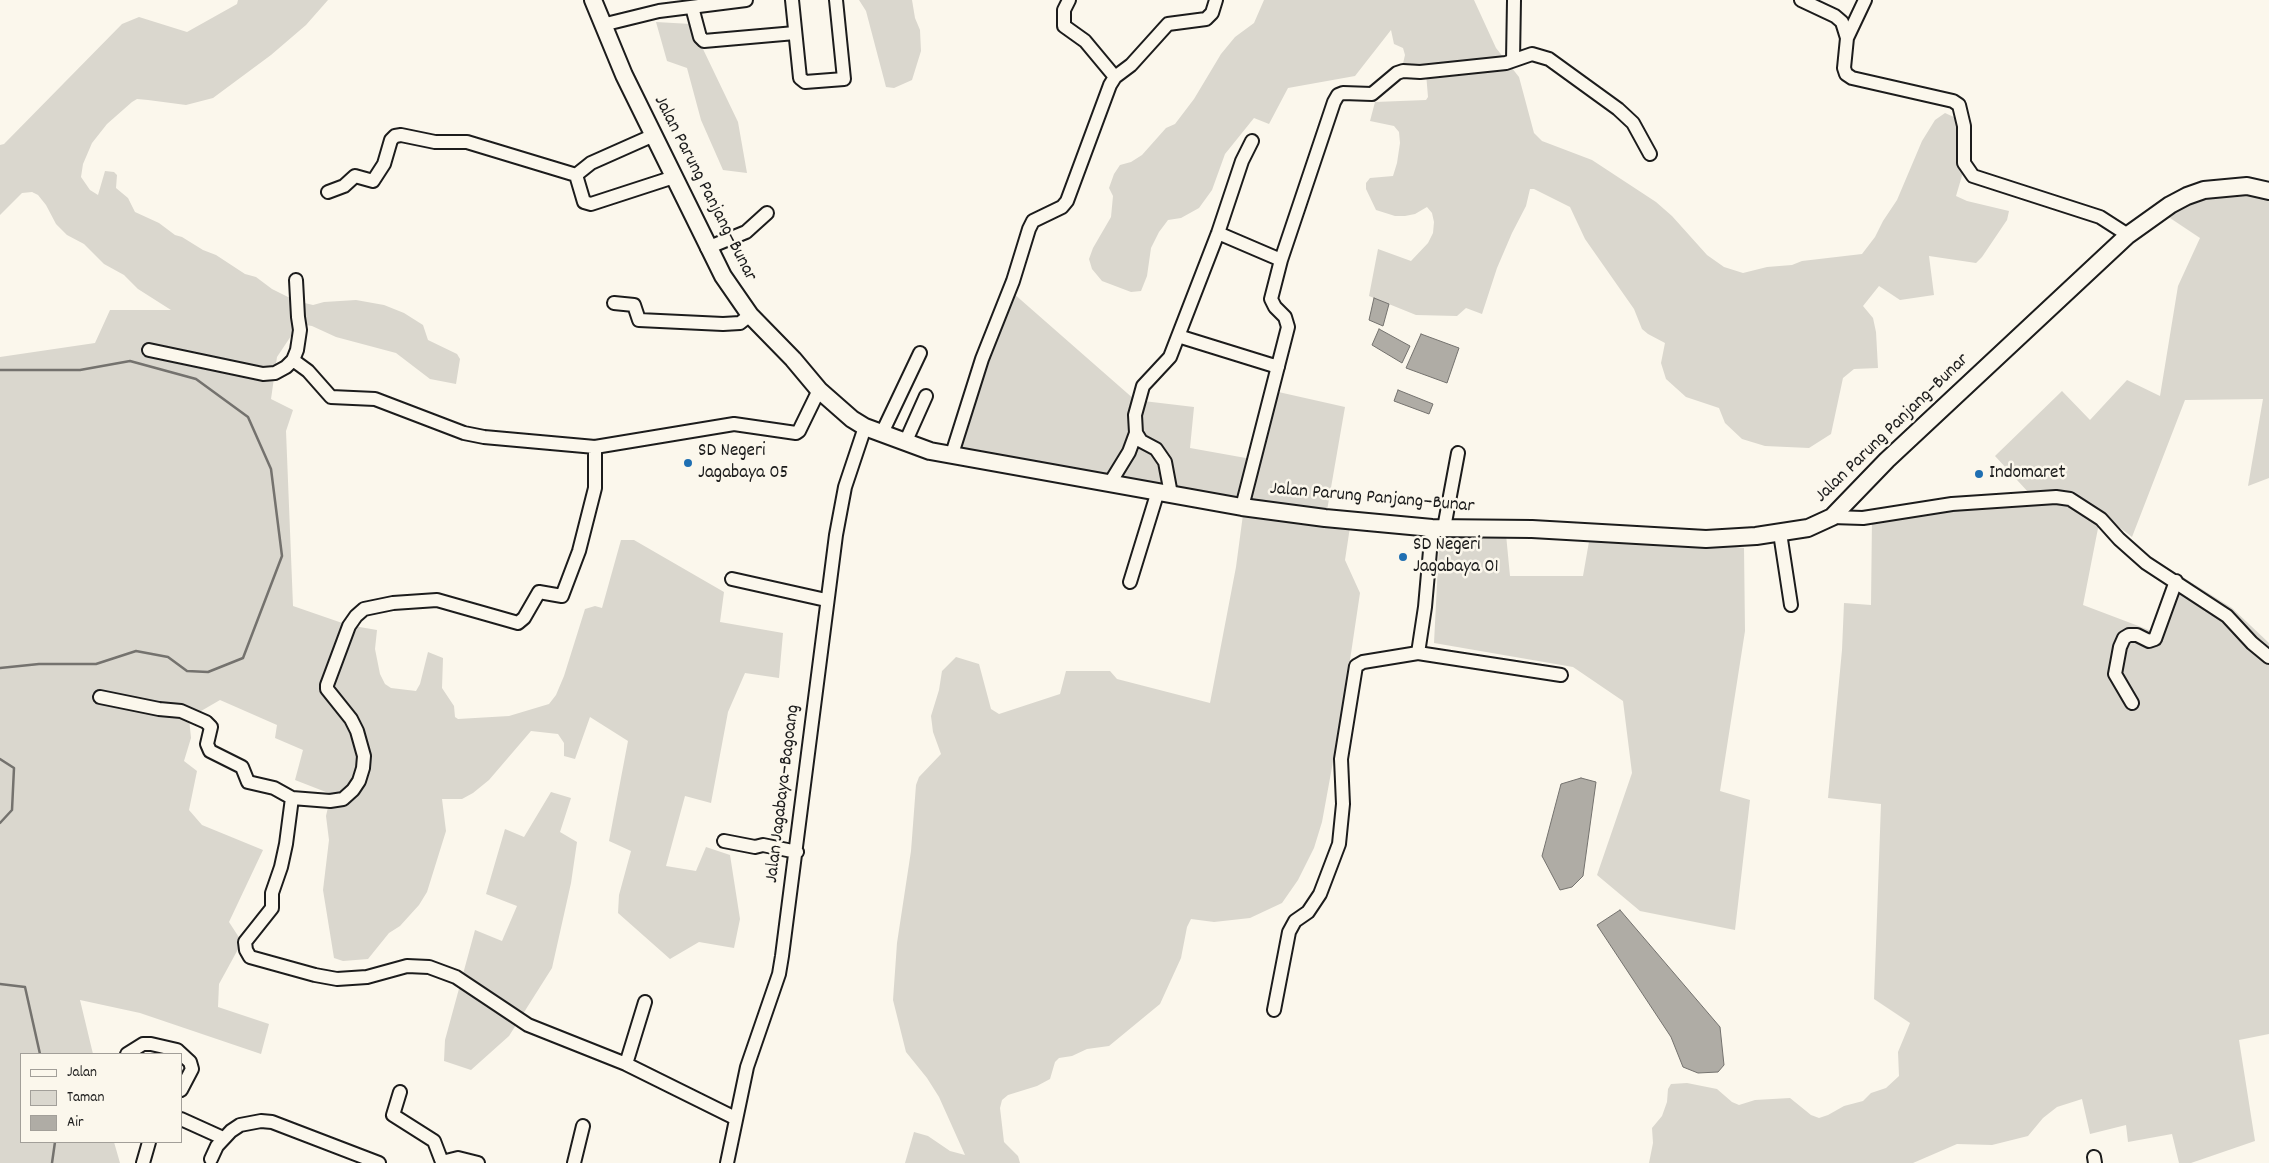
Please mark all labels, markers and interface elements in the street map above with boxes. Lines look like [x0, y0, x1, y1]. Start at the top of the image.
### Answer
street label: Jalan Parung Panjang–Bunar [647, 92, 761, 286]
street label: Jalan Parung Panjang–Bunar [1811, 350, 1975, 508]
place label: SD Negeri Jagabaya 05 [698, 441, 788, 485]
marker: SD Negeri Jagabaya 05 [682, 457, 694, 469]
place label: Indomaret [1989, 463, 2065, 485]
marker: Indomaret [1973, 468, 1985, 480]
street label: Jalan Parung Panjang–Bunar [1269, 479, 1475, 519]
place label: SD Negeri Jagabaya 01 [1413, 535, 1499, 579]
marker: SD Negeri Jagabaya 01 [1397, 551, 1409, 563]
street label: Jalan Jagabaya–Bagoang [762, 704, 806, 884]
legend [20, 1053, 182, 1143]
text: Jalan [67, 1062, 97, 1084]
text: Taman [67, 1087, 104, 1109]
text: Air [67, 1112, 84, 1134]

